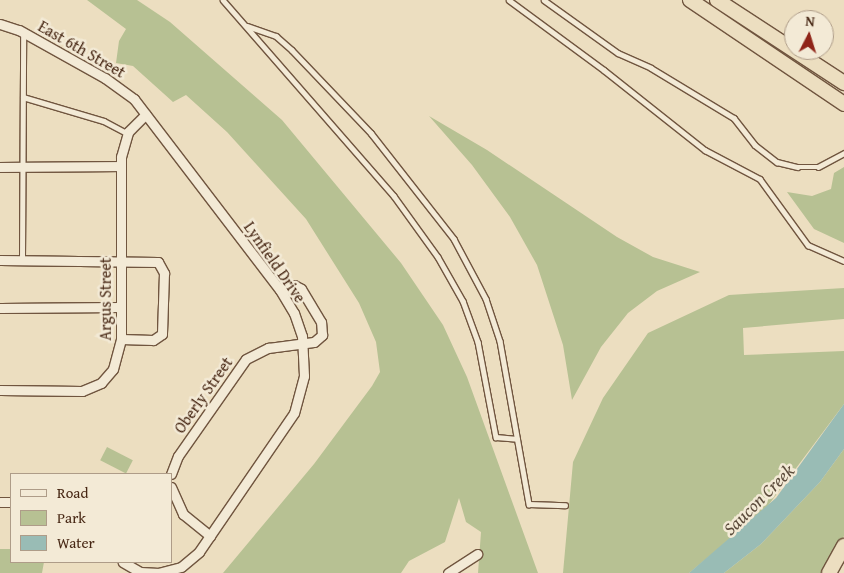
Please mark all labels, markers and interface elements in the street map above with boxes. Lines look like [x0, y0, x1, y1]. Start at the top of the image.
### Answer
north arrow [784, 10, 834, 60]
text: N [805, 11, 816, 31]
street label: East 6th Street [35, 16, 129, 82]
street label: Lynfield Drive [240, 218, 310, 306]
street label: Argus Street [95, 257, 115, 341]
street label: Oberly Street [170, 353, 236, 437]
water label: Saucon Creek [719, 460, 799, 540]
legend [10, 473, 172, 563]
text: Road [57, 482, 88, 503]
text: Park [57, 507, 86, 528]
text: Water [57, 532, 95, 553]

